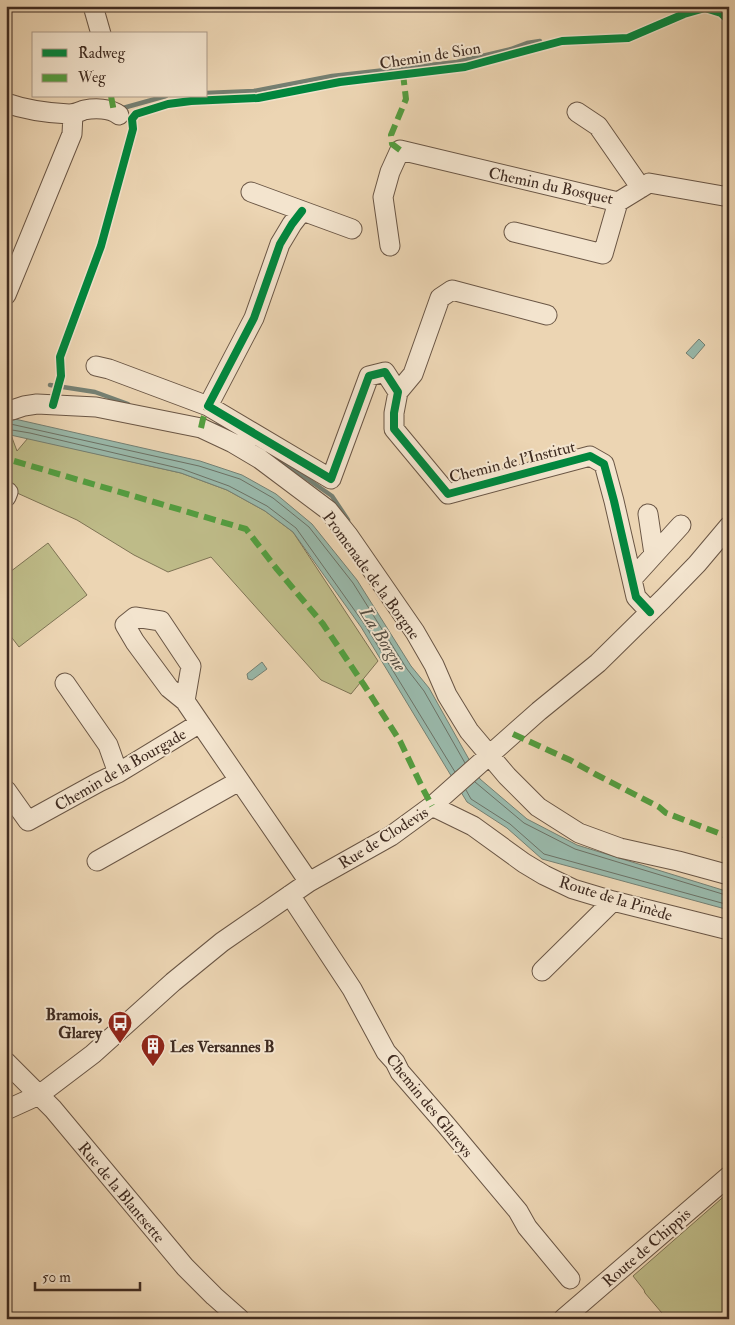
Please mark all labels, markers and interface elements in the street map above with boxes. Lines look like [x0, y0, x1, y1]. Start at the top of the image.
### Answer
legend [32, 32, 208, 98]
street label: Chemin de Sion [378, 38, 482, 74]
text: Radweg [78, 44, 126, 63]
text: Weg [77, 68, 106, 87]
street label: Chemin du Bosquet [487, 163, 615, 209]
street label: Chemin de l'Institut [447, 437, 577, 487]
street label: Promenade de la Borgne [318, 508, 425, 644]
water label: La Borgne [353, 602, 412, 677]
street label: Chemin de la Bourgade [51, 724, 190, 816]
street label: Rue de Clodevis [335, 802, 432, 873]
street label: Route de la Pinède [557, 872, 675, 926]
place label: Bramois, Glarey [46, 1005, 103, 1044]
bus stop icon: Bramois, Glarey [107, 1010, 133, 1044]
building icon: Les Versannes B [140, 1033, 166, 1067]
place label: Les Versannes B [170, 1037, 274, 1057]
street label: Chemin des Glareys [381, 1050, 477, 1162]
street label: Rue de la Blantsette [73, 1138, 169, 1247]
street label: Route de Chippis [598, 1204, 696, 1292]
scale bar [35, 1260, 140, 1292]
text: 50 m [42, 1268, 71, 1287]

